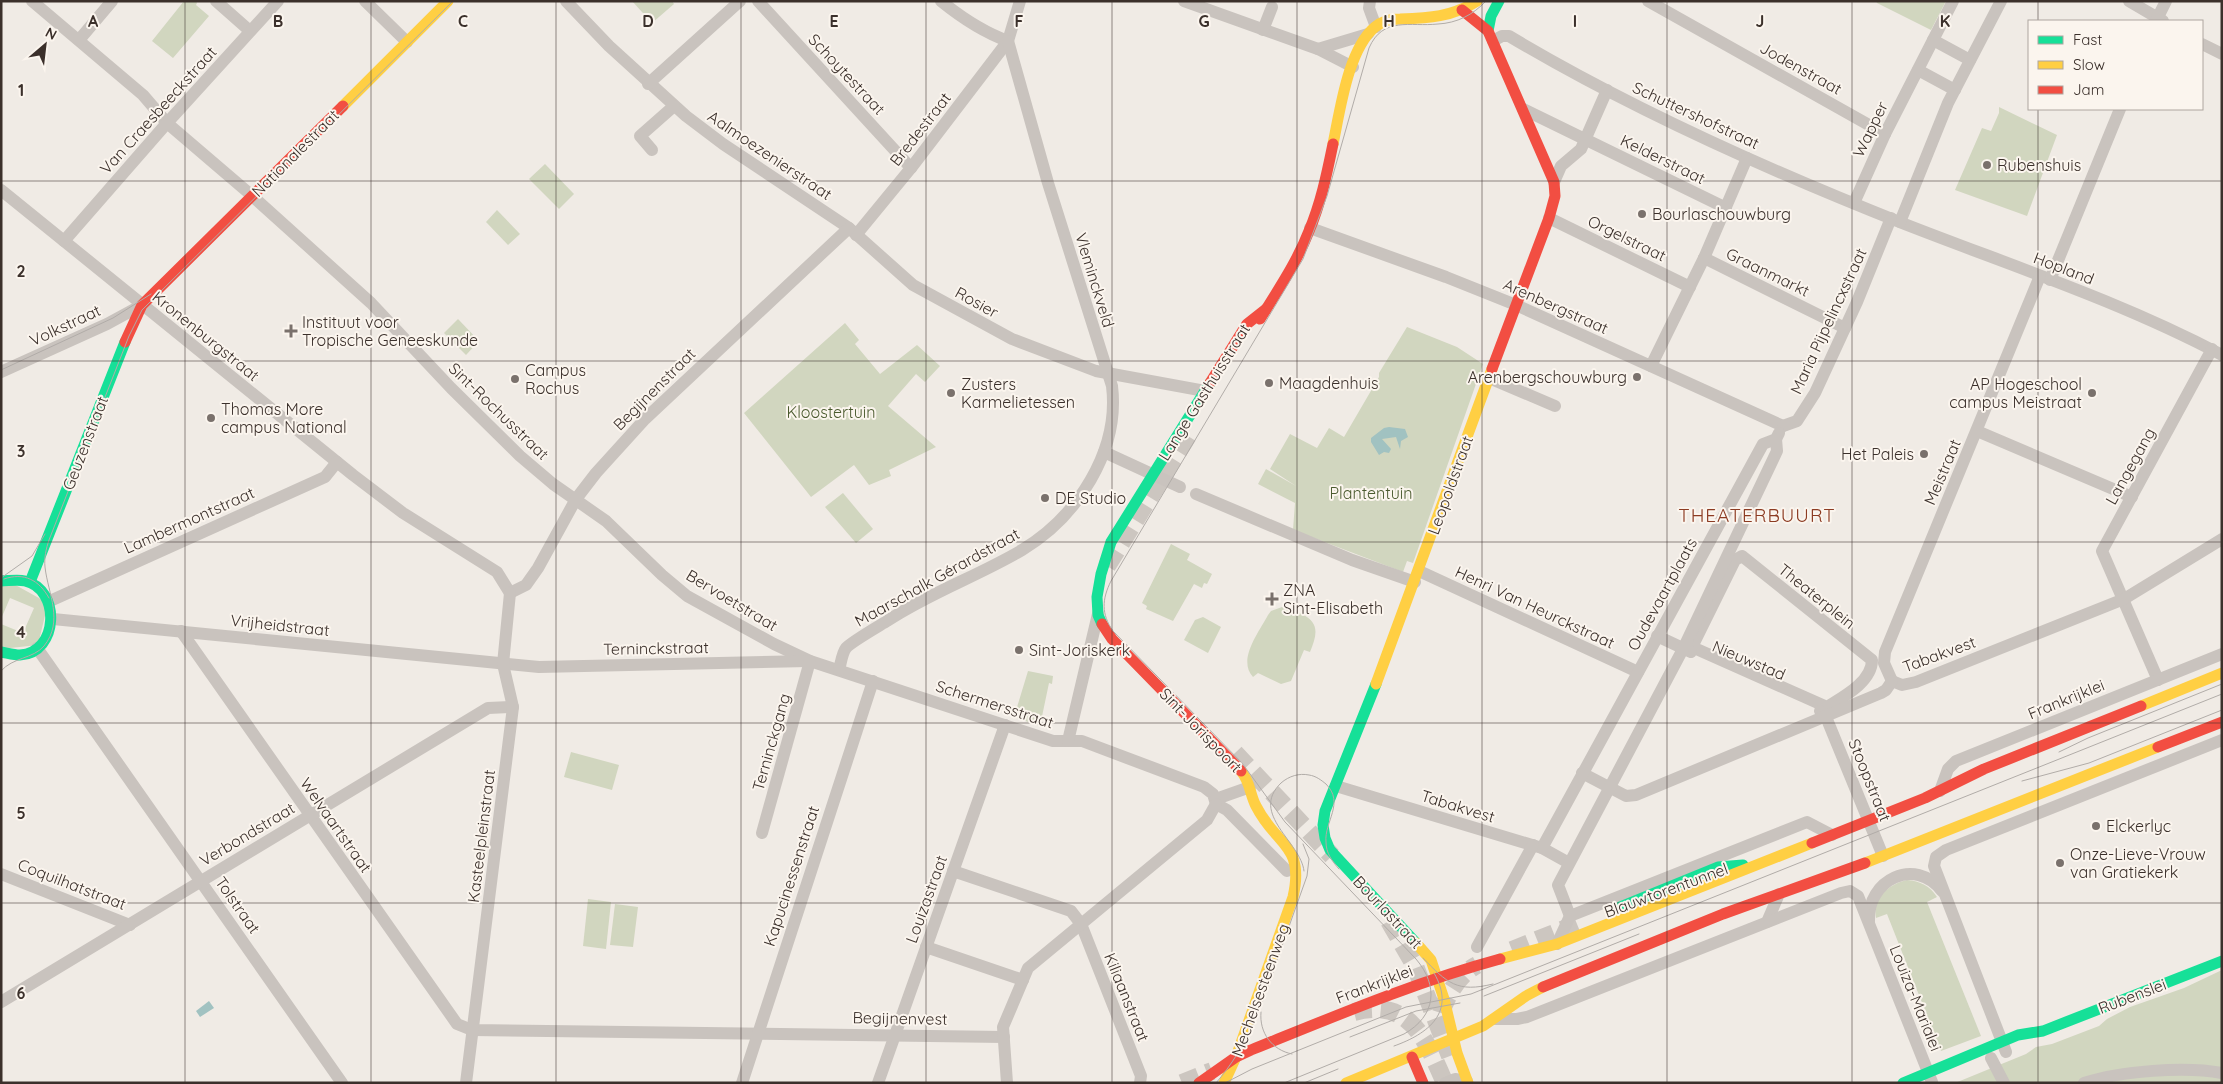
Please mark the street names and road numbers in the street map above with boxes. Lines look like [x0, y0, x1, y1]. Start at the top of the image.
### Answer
street label: Schoytestraat [804, 29, 890, 119]
street label: Jodenstraat [1756, 37, 1846, 99]
street label: Van Craesbeeckstraat [95, 42, 221, 178]
street label: Schuttershofstraat [1630, 77, 1762, 153]
street label: Bredestraat [885, 88, 955, 170]
street label: Wapper [1848, 98, 1892, 160]
street label: Nationalestraat [247, 105, 343, 201]
street label: Aalmoezenierstraat [704, 106, 836, 204]
street label: Kelderstraat [1617, 130, 1709, 188]
street label: Orgelstraat [1585, 211, 1669, 265]
street label: Vleminckveld [1071, 230, 1119, 330]
street label: Graanmarkt [1723, 243, 1813, 301]
street label: Maria Pijpelincxstraat [1785, 245, 1871, 397]
street label: Hopland [2031, 247, 2097, 289]
street label: Arenbergstraat [1500, 274, 1612, 338]
street label: Rosier [952, 282, 1002, 322]
street label: Kronenburgstraat [148, 287, 264, 385]
street label: Volkstraat [26, 300, 104, 350]
street label: Lange Gasthuisstraat [1154, 320, 1254, 464]
street label: Begijnenstraat [609, 344, 699, 434]
street label: Sint-Rochusstraat [445, 358, 553, 464]
street label: Geuzenstraat [58, 393, 112, 493]
street label: Langegang [2101, 424, 2159, 508]
street label: Leopoldstraat [1423, 433, 1477, 537]
street label: Meistraat [1919, 436, 1965, 508]
street label: Lambermontstraat [121, 482, 257, 558]
street label: Maarschalk Gérardstraat [851, 523, 1023, 631]
street label: Oudevaartplaats [1623, 534, 1701, 654]
street label: Theaterplein [1775, 559, 1859, 633]
street label: Henri Van Heurckstraat [1452, 561, 1618, 653]
street label: Bervoetstraat [683, 565, 781, 635]
street label: Vrijheidstraat [229, 610, 331, 640]
street label: Tabakvest [1900, 632, 1978, 676]
street label: Nieuwstad [1709, 636, 1789, 684]
street label: Terninckstraat [603, 637, 709, 659]
street label: Frankrijklei [2025, 675, 2107, 723]
street label: Schermersstraat [934, 676, 1056, 732]
street label: Sint-Jorispoort [1156, 684, 1246, 776]
street label: Terninckgang [748, 691, 794, 793]
street label: Stoopstraat [1844, 736, 1896, 824]
street label: Kasteelpleinstraat [463, 768, 499, 904]
street label: Welvaartstraat [296, 774, 376, 876]
street label: Tabakvest [1419, 785, 1497, 827]
street label: Verbondstraat [196, 798, 298, 870]
street label: Kapucinessenstraat [759, 803, 823, 949]
street label: Louizastraat [901, 852, 951, 946]
street label: Coquilhatstraat [15, 854, 129, 914]
street label: Blauwtorentunnel [1601, 858, 1731, 922]
street label: Bourlastraat [1349, 871, 1427, 953]
street label: Tolstraat [211, 873, 265, 937]
street label: Mechelsesteenweg [1227, 921, 1293, 1059]
street label: Louiza-Marialei [1886, 942, 1946, 1054]
street label: Kiliaanstraat [1100, 950, 1154, 1044]
street label: Frankrijklei [1333, 960, 1415, 1008]
street label: Rubenslei [2095, 974, 2169, 1018]
street label: Begijnenvest [852, 1007, 948, 1029]

